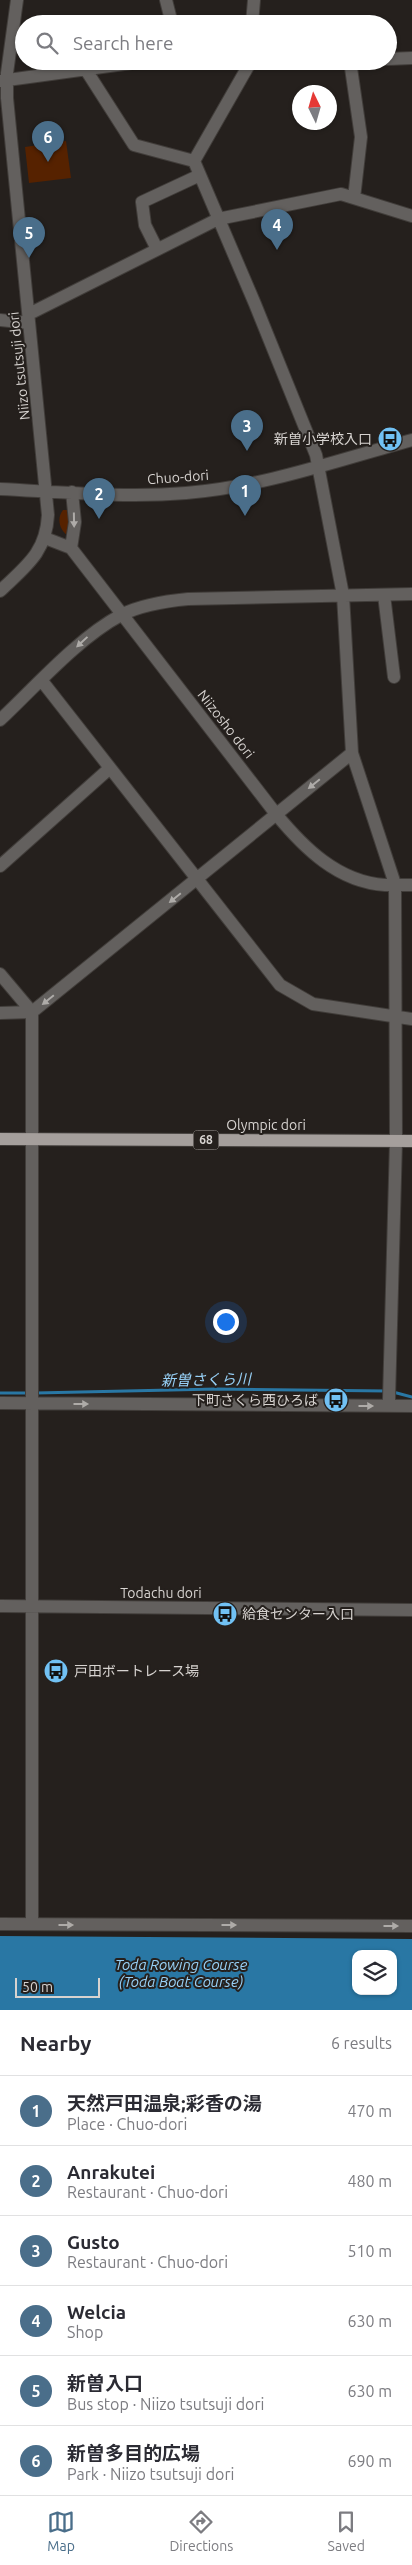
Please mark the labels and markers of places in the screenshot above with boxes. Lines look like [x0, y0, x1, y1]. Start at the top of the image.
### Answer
pin: 6 [32, 121, 64, 162]
pin: 4 [261, 209, 293, 250]
pin: 5 [13, 217, 45, 258]
pin: 3 [231, 410, 263, 451]
bus stop icon: 新曽小学校入口 [377, 426, 403, 452]
place label: 新曽小学校入口 [274, 431, 372, 447]
pin: 1 [229, 475, 261, 516]
pin: 2 [83, 478, 115, 519]
bus stop icon: 下町さくら西ひろば [323, 1387, 349, 1413]
place label: 下町さくら西ひろば [192, 1392, 318, 1408]
bus stop icon: 給食センター入口 [212, 1601, 238, 1627]
place label: 給食センター入口 [242, 1606, 354, 1622]
bus stop icon: 戸田ボートレース場 [43, 1658, 69, 1684]
place label: 戸田ボートレース場 [74, 1663, 199, 1679]

